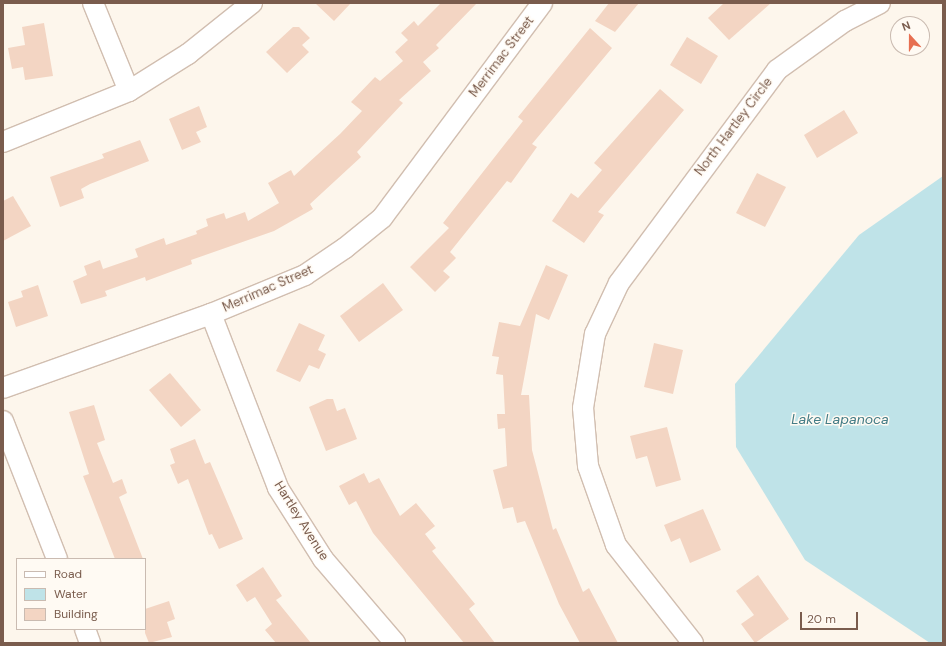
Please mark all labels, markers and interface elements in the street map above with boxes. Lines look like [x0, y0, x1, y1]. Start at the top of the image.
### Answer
street label: Merrimac Street [466, 13, 538, 101]
north arrow [890, 16, 930, 56]
text: N [900, 18, 912, 34]
street label: North Hartley Circle [692, 75, 776, 179]
street label: Merrimac Street [220, 262, 316, 316]
water label: Lake Lapanoca [791, 411, 889, 427]
street label: Hartley Avenue [270, 478, 332, 564]
legend [16, 558, 146, 630]
text: Road [54, 566, 82, 582]
text: Water [54, 586, 87, 602]
scale bar [802, 604, 860, 630]
text: Building [54, 606, 98, 622]
text: 20 m [807, 611, 836, 627]

